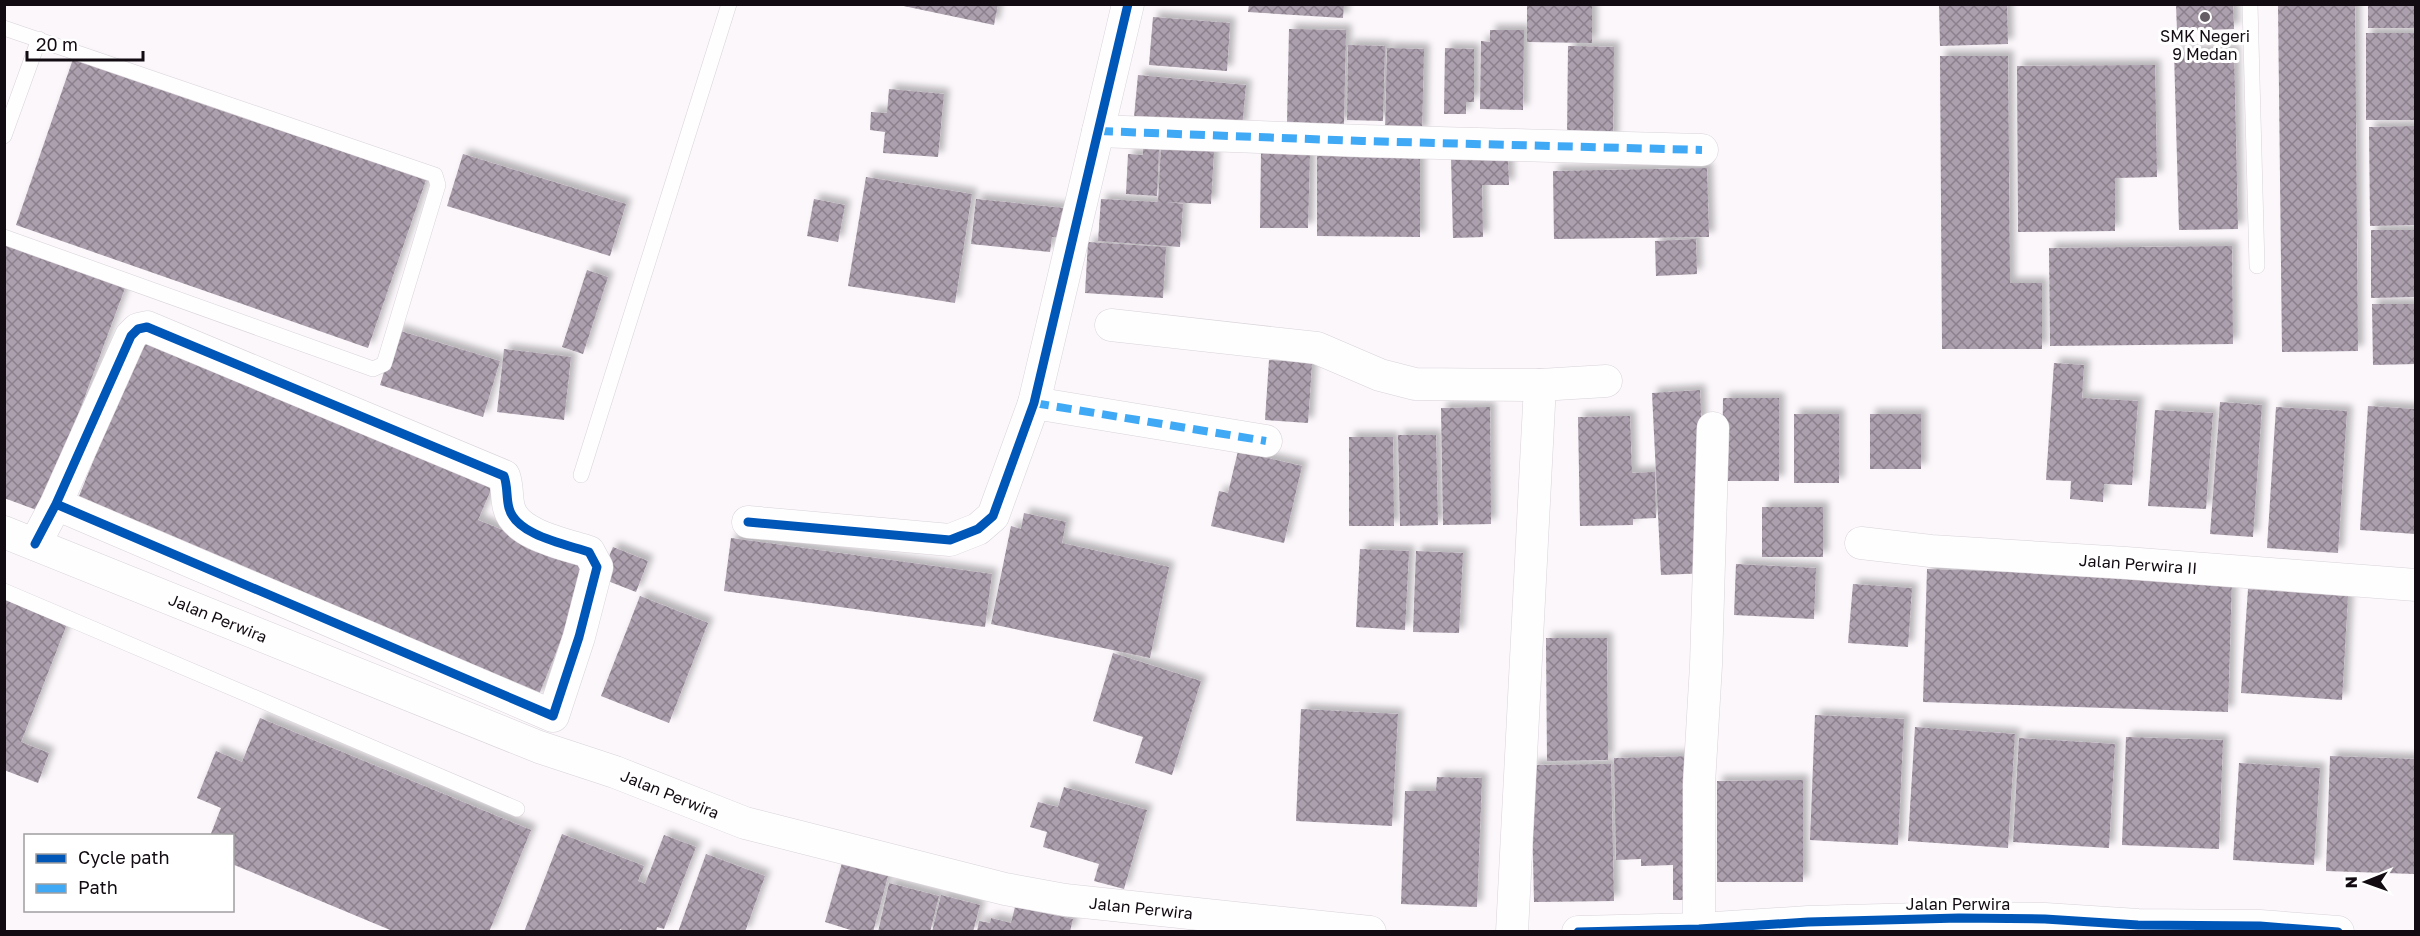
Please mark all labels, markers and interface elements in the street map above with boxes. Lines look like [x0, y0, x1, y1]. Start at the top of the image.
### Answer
marker: SMK Negeri 9 Medan [2198, 10, 2212, 24]
scale bar [27, 24, 142, 62]
place label: SMK Negeri 9 Medan [2160, 26, 2250, 64]
text: 20 m [36, 33, 78, 55]
street label: Jalan Perwira II [2078, 550, 2198, 578]
street label: Jalan Perwira [166, 589, 270, 647]
street label: Jalan Perwira [618, 765, 722, 823]
legend [24, 834, 234, 912]
text: Cycle path [78, 846, 170, 868]
north arrow [2336, 852, 2396, 912]
text: Path [78, 876, 118, 898]
text: N [2341, 876, 2361, 889]
street label: Jalan Perwira [1088, 893, 1194, 923]
street label: Jalan Perwira [1906, 894, 2010, 914]

